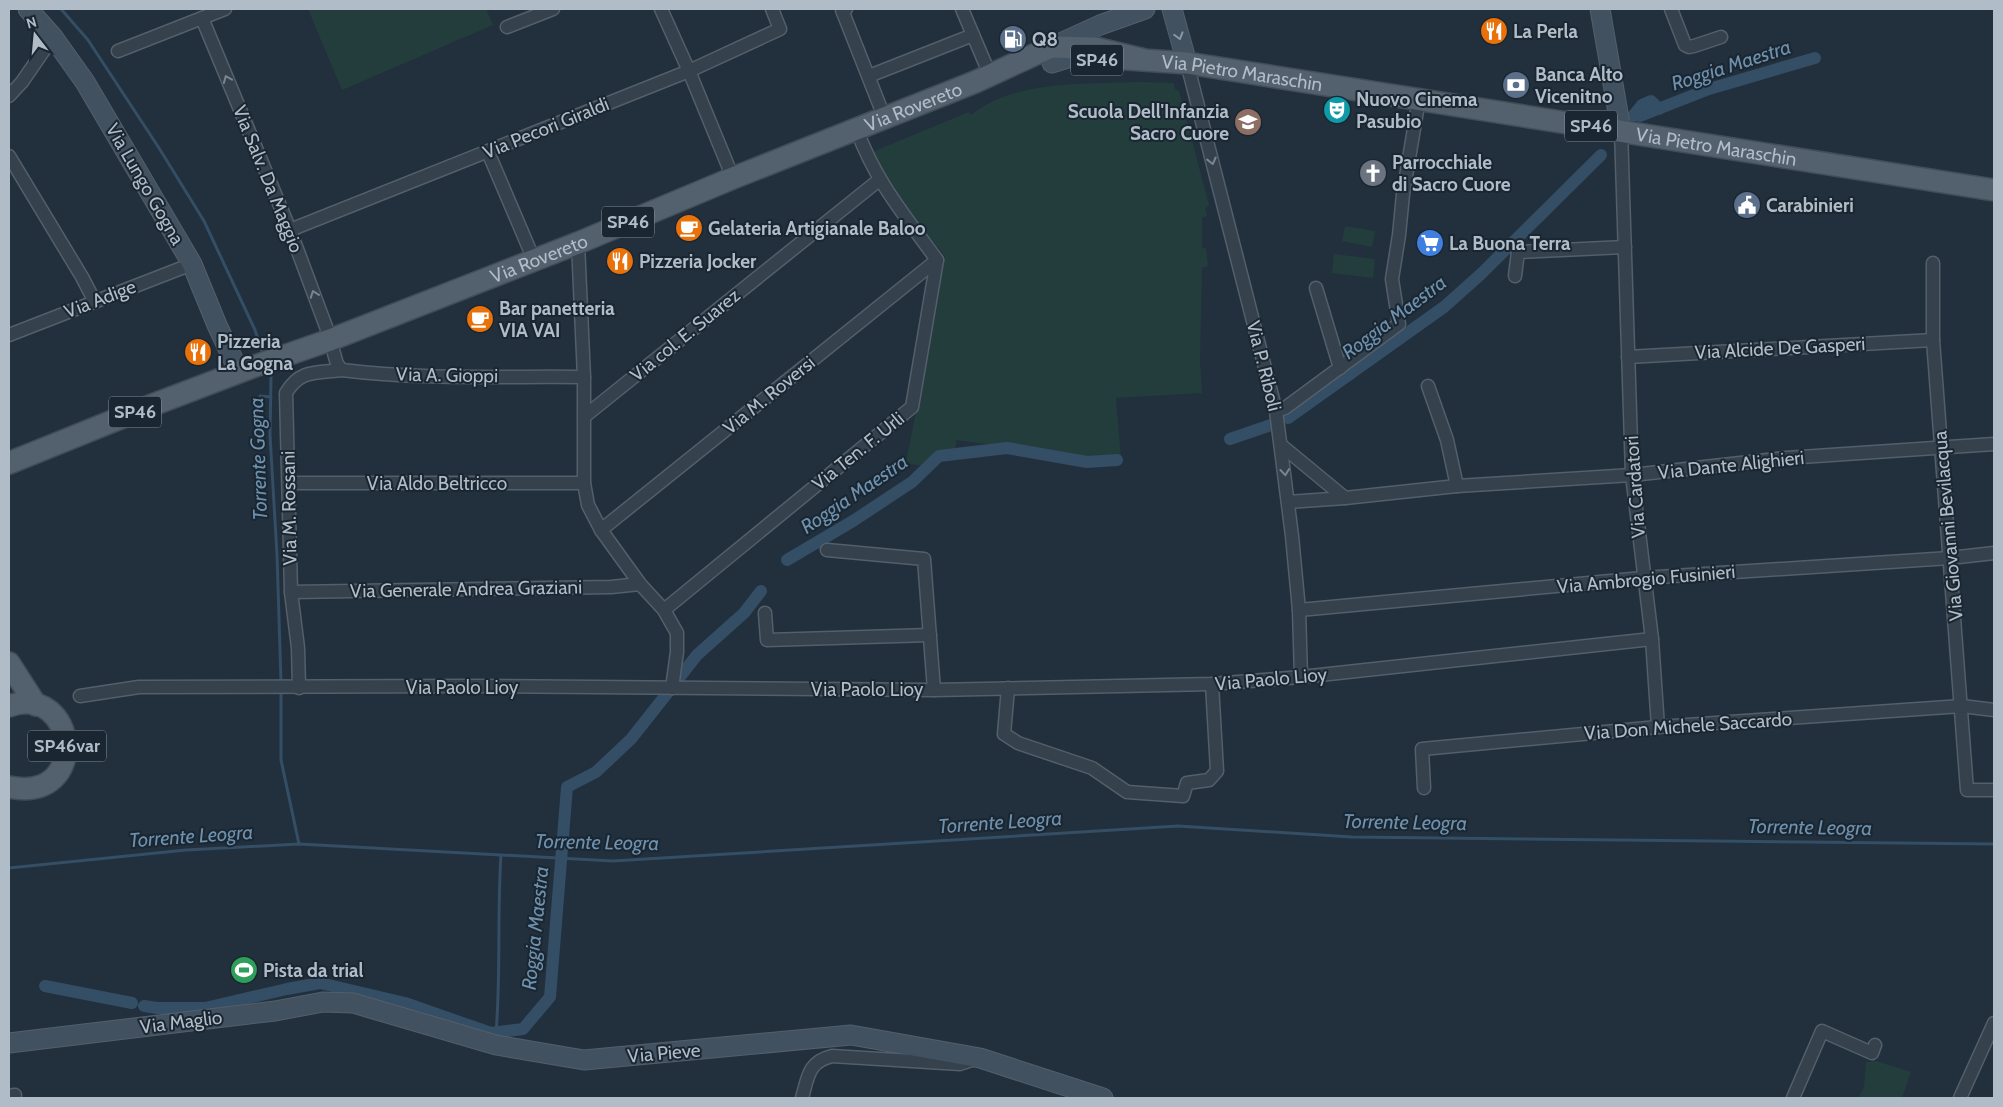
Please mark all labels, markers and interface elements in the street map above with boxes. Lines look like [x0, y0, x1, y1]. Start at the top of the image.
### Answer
north arrow [10, 10, 60, 60]
text: N [24, 12, 39, 33]
restaurant icon: La Perla [1479, 16, 1509, 46]
place label: La Perla [1513, 20, 1578, 43]
fuel station icon: Q8 [998, 24, 1028, 54]
place label: Q8 [1032, 28, 1058, 51]
one-way arrow [1174, 31, 1184, 39]
water label: Roggia Maestra [1668, 34, 1794, 96]
road number: SP46 [1071, 44, 1123, 76]
street label: Via Pietro Maraschin [1161, 50, 1324, 96]
place label: Banca Alto Vicenitno [1535, 63, 1623, 108]
bank icon: Banca Alto Vicenitno [1501, 70, 1531, 100]
one-way arrow [223, 75, 234, 84]
street label: Via Rovereto [861, 77, 965, 136]
place label: Nuovo Cinema Pasubio [1356, 88, 1478, 133]
street label: Via Pecori Giraldi [480, 92, 612, 164]
theatre icon: Nuovo Cinema Pasubio [1322, 95, 1352, 125]
place label: Scuola Dell'Infanzia Sacro Cuore [1068, 100, 1230, 145]
street label: Via Salv. Da Maggio [228, 102, 308, 256]
school or university icon: Scuola Dell'Infanzia Sacro Cuore [1233, 107, 1263, 137]
road number: SP46 [1565, 110, 1617, 142]
street label: Via Lungo Gogna [101, 119, 189, 249]
street label: Via Pietro Maraschin [1634, 122, 1798, 170]
place label: Parrocchiale di Sacro Cuore [1392, 151, 1511, 196]
one-way arrow [1206, 156, 1217, 165]
church icon: Parrocchiale di Sacro Cuore [1358, 158, 1388, 188]
public building icon: Carabinieri [1732, 190, 1762, 220]
place label: Carabinieri [1766, 194, 1854, 217]
road number: SP46 [602, 206, 654, 238]
cafe icon: Gelateria Artigianale Baloo [674, 213, 704, 243]
place label: Gelateria Artigianale Baloo [708, 217, 926, 240]
supermarket icon: La Buona Terra [1415, 228, 1445, 258]
street label: Via Rovereto [487, 229, 591, 288]
place label: La Buona Terra [1449, 232, 1571, 255]
restaurant icon: Pizzeria Jocker [605, 246, 635, 276]
place label: Pizzeria Jocker [639, 250, 757, 273]
water label: Roggia Maestra [1337, 270, 1451, 364]
street label: Via Adige [61, 275, 139, 323]
street label: Via col. E. Suarez [625, 284, 745, 386]
one-way arrow [310, 291, 320, 299]
place label: Bar panetteria VIA VAI [499, 297, 615, 342]
cafe icon: Bar panetteria VIA VAI [465, 304, 495, 334]
street label: Via P. Riboli [1242, 318, 1286, 414]
place label: Pizzeria La Gogna [217, 330, 294, 375]
street label: Via Alcide De Gasperi [1694, 332, 1866, 364]
restaurant icon: Pizzeria La Gogna [183, 337, 213, 367]
street label: Via M. Roversi [718, 351, 820, 439]
street label: Via A. Gioppi [396, 363, 498, 387]
road number: SP46 [109, 397, 161, 428]
water label: Torrente Gogna [244, 397, 272, 521]
street label: Via Ten. F. Urli [807, 407, 909, 495]
street label: Via Giovanni Bevilacqua [1928, 430, 1968, 622]
street label: Via Cardatori [1620, 435, 1650, 539]
street label: Via Dante Alighieri [1657, 446, 1805, 484]
water label: Roggia Maestra [796, 449, 912, 539]
street label: Via M. Rossani [277, 451, 301, 565]
one-way arrow [1279, 468, 1290, 476]
street label: Via Aldo Beltricco [367, 472, 507, 495]
street label: Via Ambrogio Fusinieri [1556, 560, 1736, 598]
street label: Via Generale Andrea Graziani [350, 575, 582, 603]
street label: Via Paolo Lioy [1214, 663, 1328, 695]
street label: Via Paolo Lioy [406, 676, 519, 699]
street label: Via Paolo Lioy [811, 678, 924, 701]
street label: Via Don Michele Saccardo [1583, 707, 1793, 745]
road number: SP46var [28, 730, 106, 761]
water label: Torrente Leogra [937, 806, 1063, 838]
water label: Torrente Leogra [1343, 809, 1467, 835]
water label: Torrente Leogra [1748, 814, 1872, 840]
water label: Torrente Leogra [128, 820, 254, 852]
water label: Torrente Leogra [535, 829, 659, 855]
water label: Roggia Maestra [517, 865, 553, 991]
sports icon: Pista da trial [229, 955, 259, 985]
place label: Pista da trial [263, 959, 364, 982]
street label: Via Maglio [139, 1006, 223, 1038]
street label: Via Pieve [627, 1038, 702, 1068]

